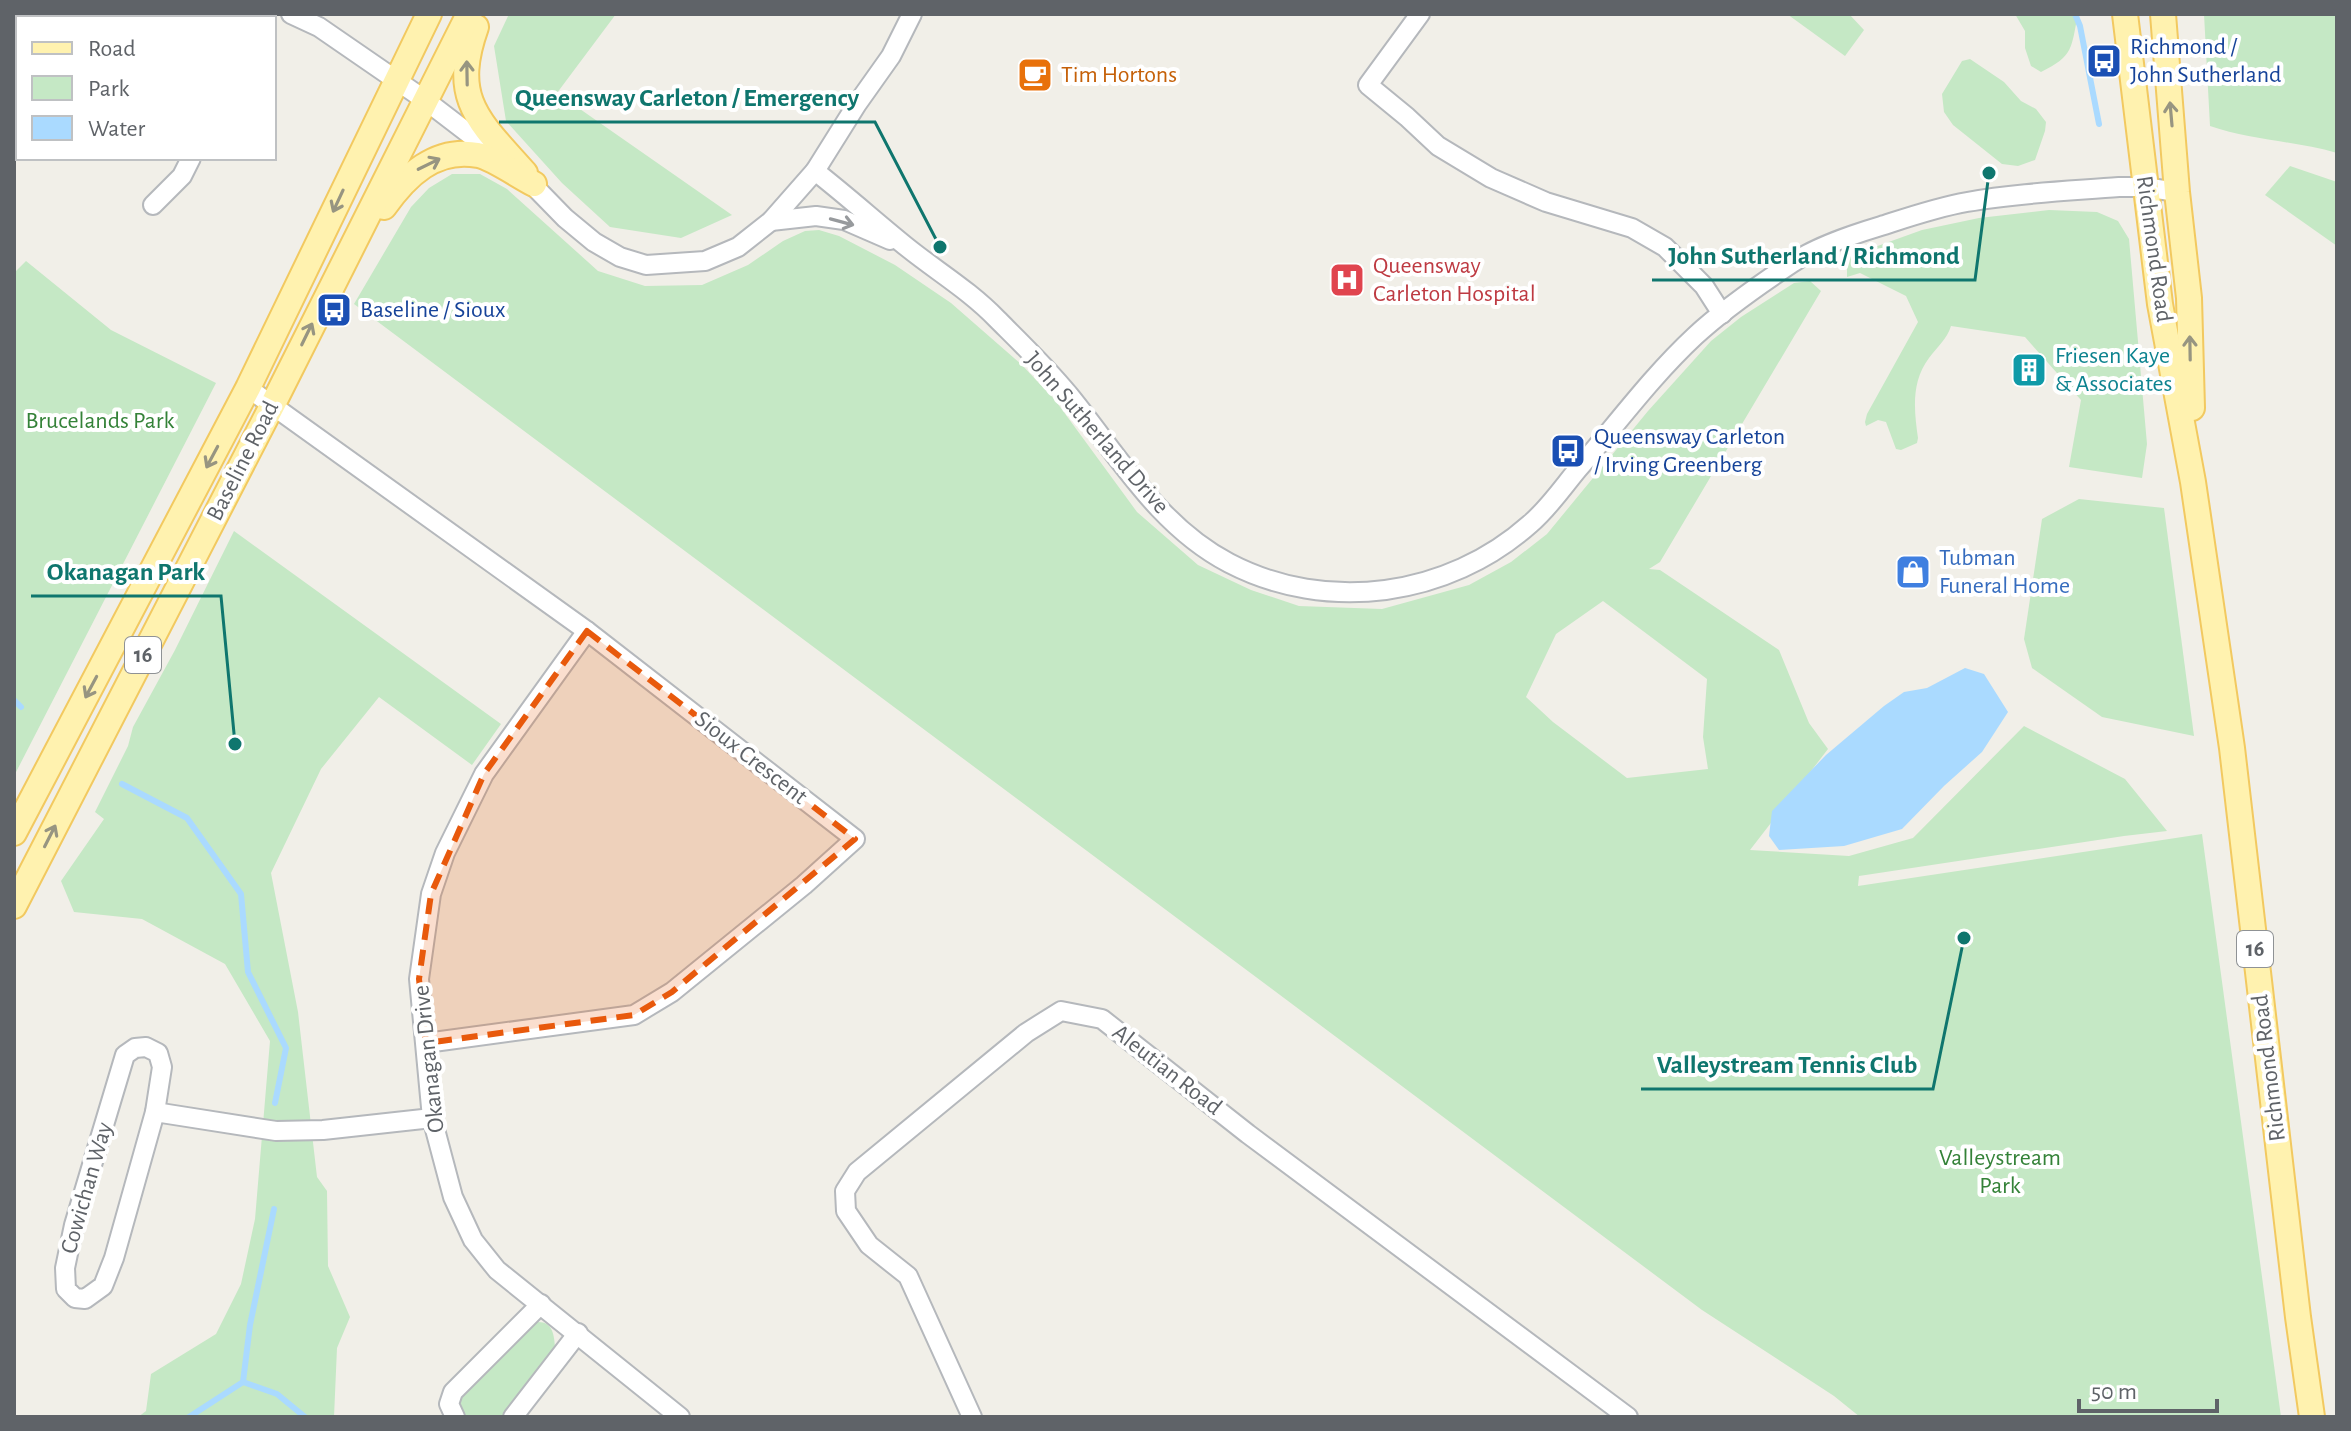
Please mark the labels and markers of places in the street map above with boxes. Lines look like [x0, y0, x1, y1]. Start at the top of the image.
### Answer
place label: Richmond / John Sutherland [2130, 35, 2281, 87]
bus stop icon: Richmond / John Sutherland [2085, 42, 2123, 80]
cafe icon: Tim Hortons [1016, 56, 1054, 94]
place label: Tim Hortons [1061, 63, 1177, 87]
callout: Queensway Carleton / Emergency [499, 72, 875, 122]
callout: John Sutherland / Richmond [1652, 230, 1975, 280]
place label: Queensway Carleton Hospital [1373, 254, 1536, 306]
hospital icon: Queensway Carleton Hospital [1328, 261, 1366, 299]
bus stop icon: Baseline / Sioux [315, 291, 353, 329]
place label: Baseline / Sioux [360, 298, 506, 322]
place label: Friesen Kaye & Associates [2055, 344, 2172, 396]
building icon: Friesen Kaye & Associates [2010, 351, 2048, 389]
place label: Queensway Carleton / Irving Greenberg [1594, 425, 1785, 477]
bus stop icon: Queensway Carleton / Irving Greenberg [1549, 432, 1587, 470]
callout: Okanagan Park [31, 546, 221, 596]
place label: Tubman Funeral Home [1939, 546, 2070, 598]
shop icon: Tubman Funeral Home [1894, 553, 1932, 591]
callout: Valleystream Tennis Club [1641, 1039, 1933, 1089]

